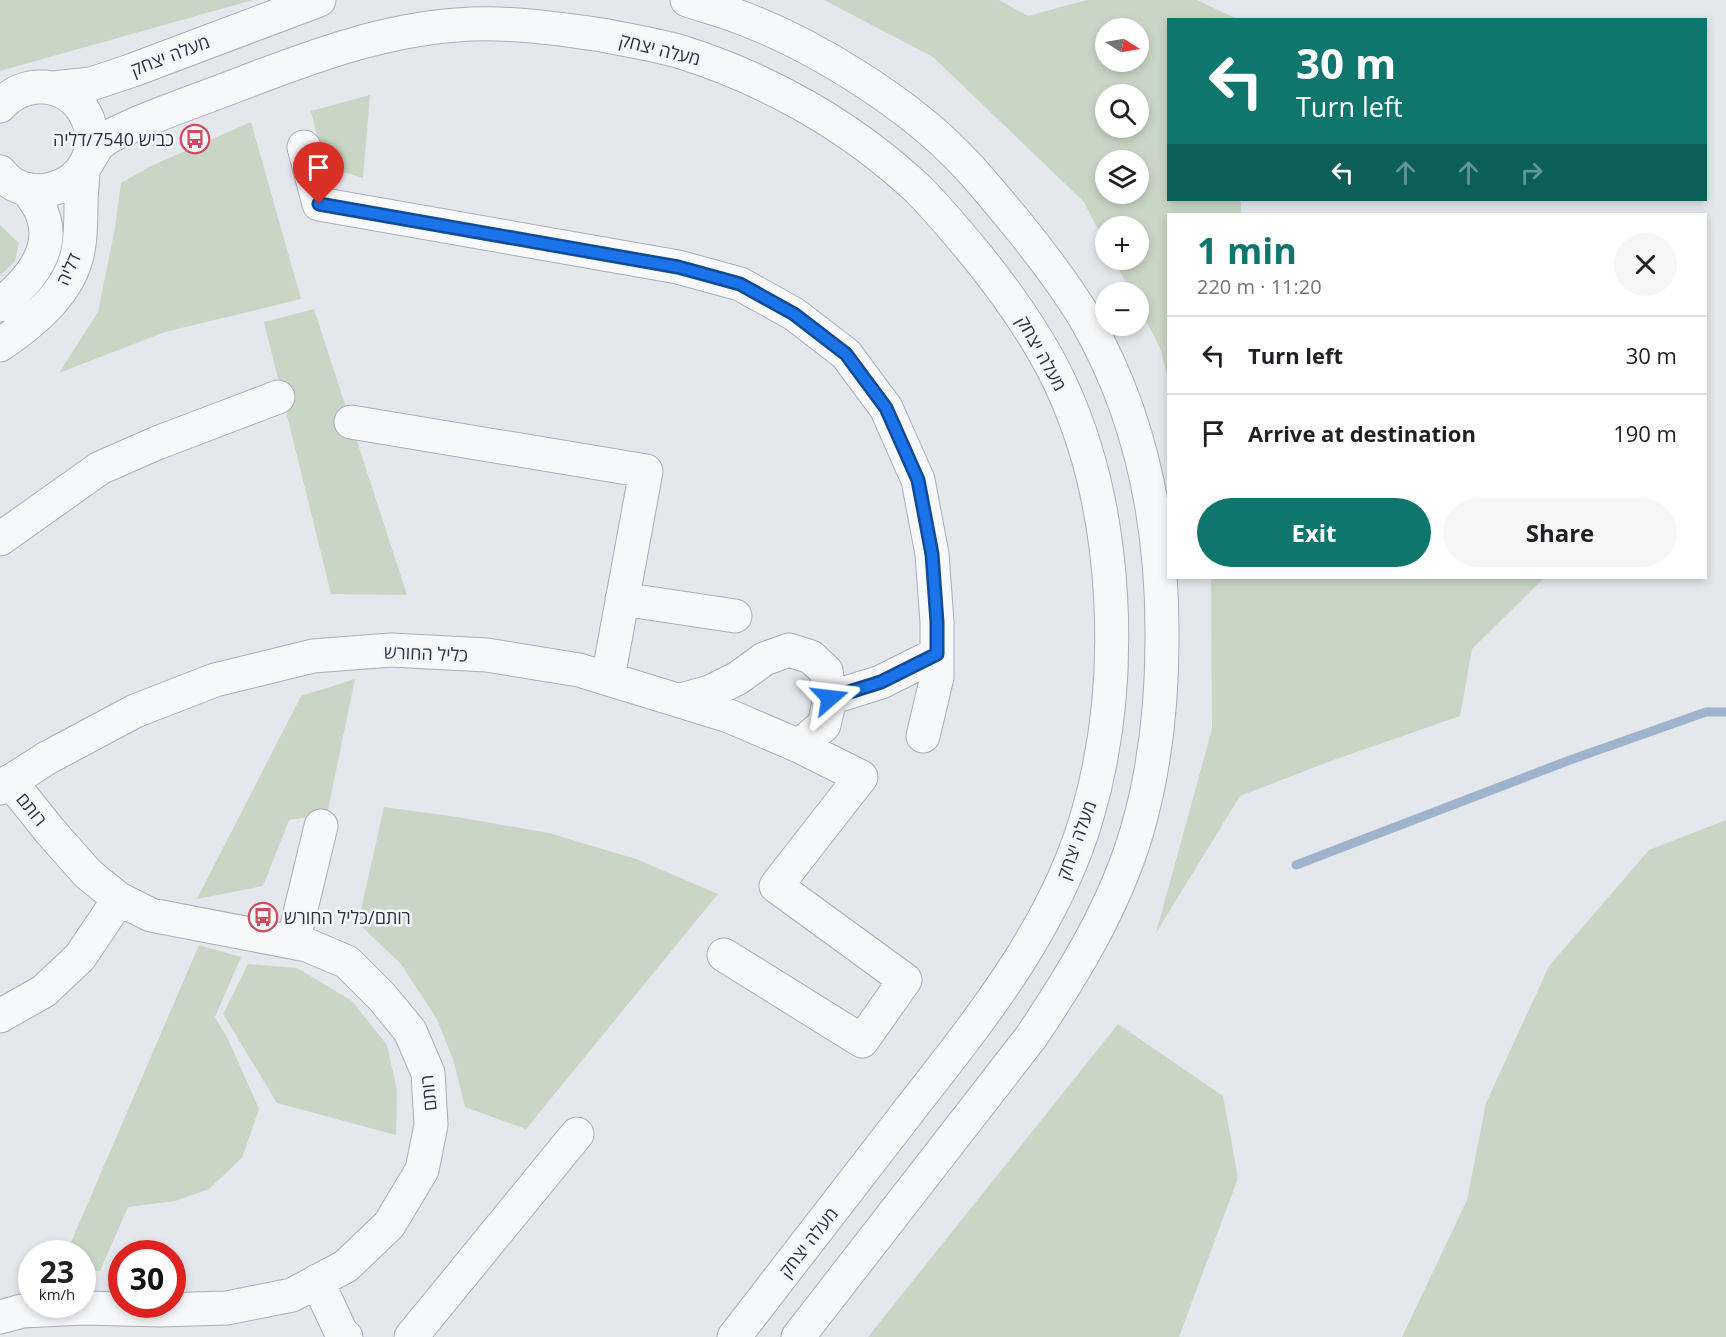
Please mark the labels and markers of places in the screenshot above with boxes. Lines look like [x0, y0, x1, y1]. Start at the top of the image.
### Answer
bus stop icon: כביש 7540/דליה [179, 123, 211, 155]
place label: כביש 7540/דליה [53, 127, 174, 151]
pin [293, 142, 344, 204]
bus stop icon: רותם/כליל החורש [247, 901, 279, 933]
place label: רותם/כליל החורש [284, 905, 411, 929]

